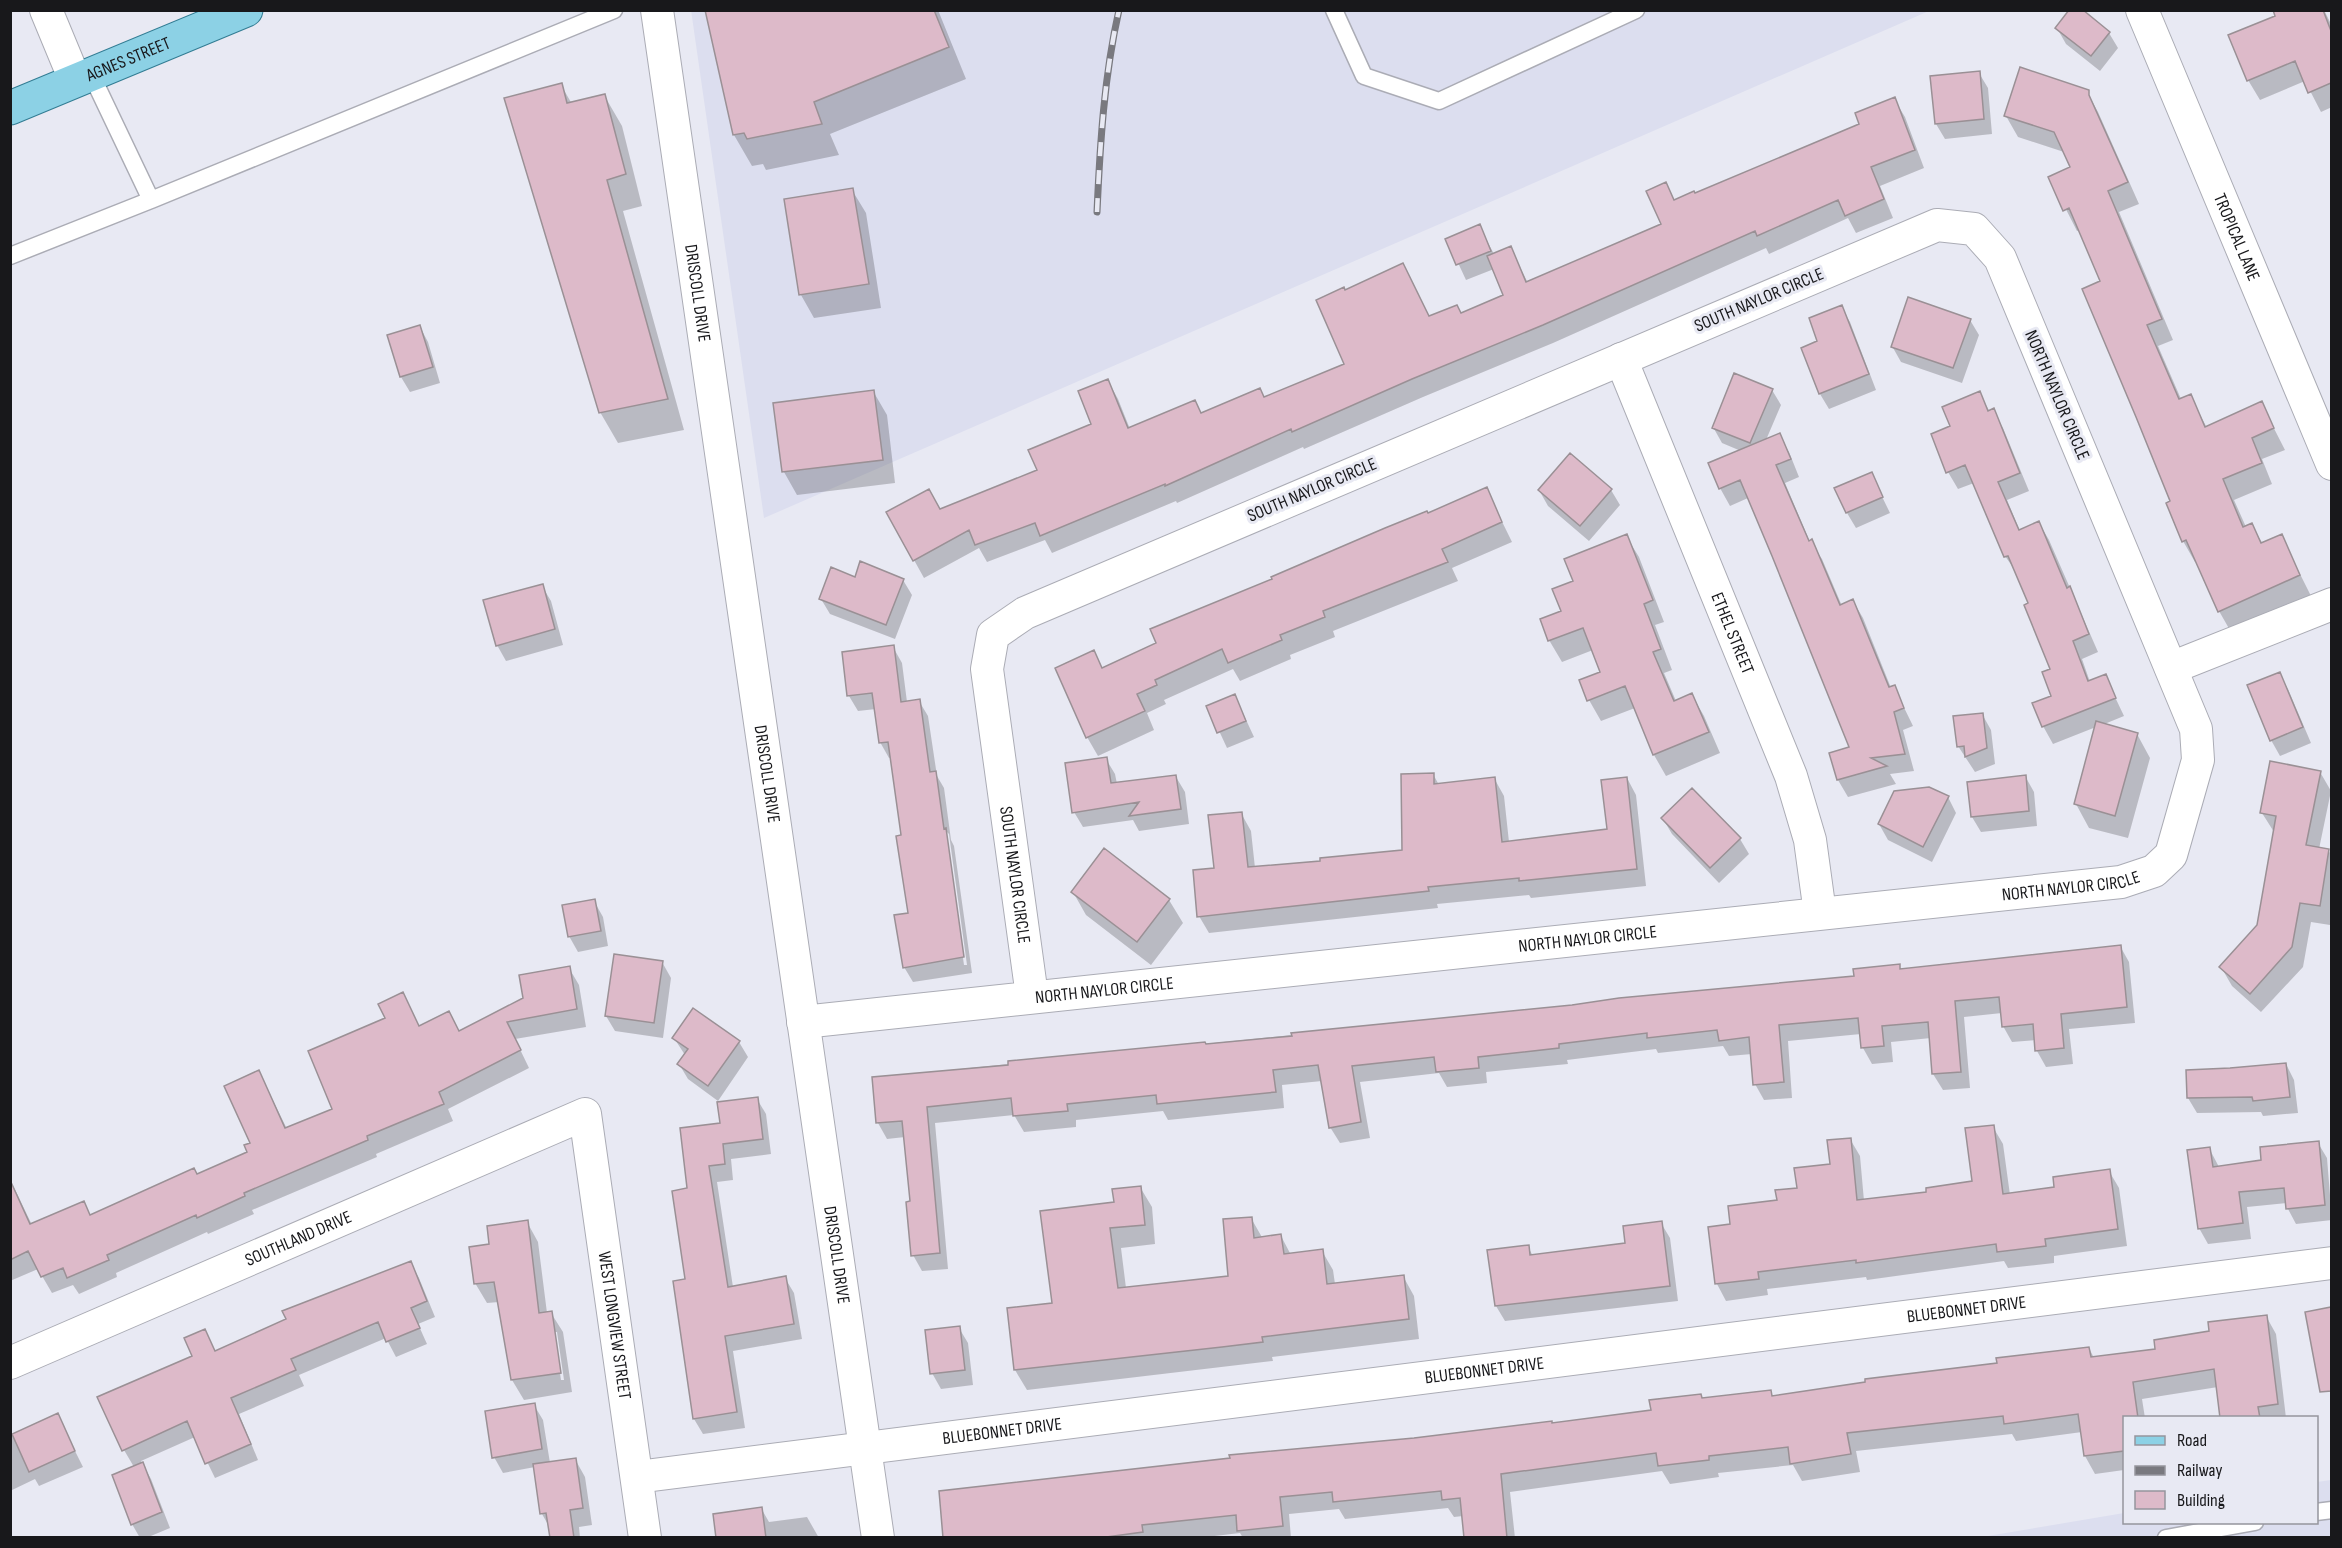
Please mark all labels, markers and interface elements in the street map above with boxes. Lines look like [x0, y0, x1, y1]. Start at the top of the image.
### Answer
street label: AGNES STREET [82, 32, 173, 86]
street label: TROPICAL LANE [2209, 190, 2265, 284]
street label: DRISCOLL DRIVE [680, 243, 715, 343]
street label: SOUTH NAYLOR CIRCLE [1691, 263, 1827, 337]
street label: NORTH NAYLOR CIRCLE [2020, 327, 2094, 463]
street label: SOUTH NAYLOR CIRCLE [1244, 453, 1380, 527]
street label: ETHEL STREET [1707, 589, 1759, 677]
street label: DRISCOLL DRIVE [750, 724, 785, 824]
street label: SOUTH NAYLOR CIRCLE [996, 805, 1035, 945]
street label: NORTH NAYLOR CIRCLE [2001, 866, 2142, 905]
street label: NORTH NAYLOR CIRCLE [1517, 921, 1658, 956]
street label: NORTH NAYLOR CIRCLE [1034, 972, 1175, 1008]
street label: DRISCOLL DRIVE [820, 1205, 855, 1305]
street label: SOUTHLAND DRIVE [242, 1206, 355, 1270]
street label: WEST LONGVIEW STREET [594, 1250, 636, 1401]
street label: BLUEBONNET DRIVE [1906, 1291, 2027, 1327]
street label: BLUEBONNET DRIVE [1423, 1352, 1545, 1388]
street label: BLUEBONNET DRIVE [941, 1413, 1063, 1449]
legend [2123, 1416, 2318, 1524]
text: Road [2177, 1430, 2207, 1451]
text: Railway [2177, 1460, 2222, 1481]
text: Building [2177, 1490, 2225, 1511]

